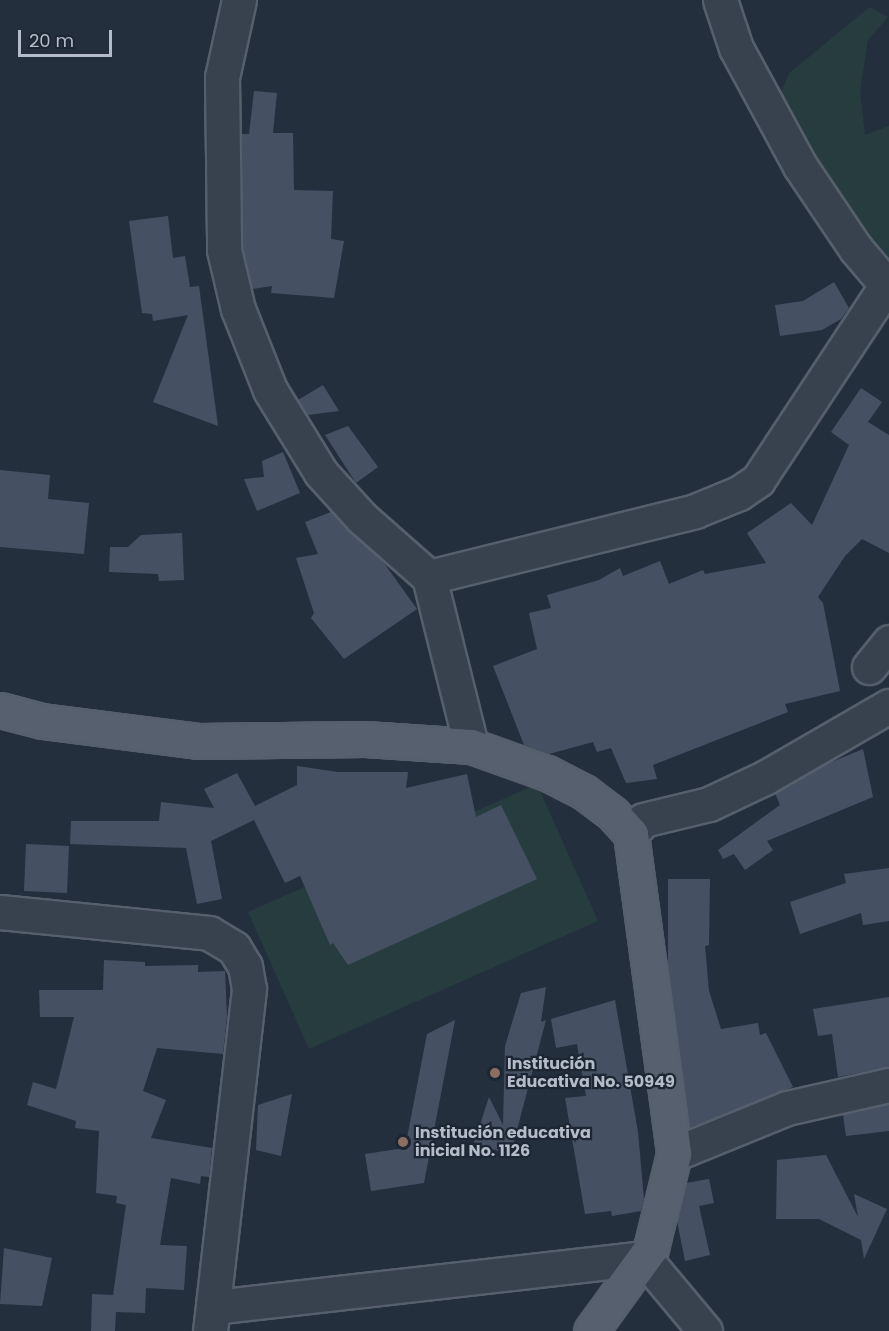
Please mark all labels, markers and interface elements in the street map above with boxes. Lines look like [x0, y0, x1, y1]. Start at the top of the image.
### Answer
scale bar [21, 18, 116, 56]
text: 20 m [29, 28, 74, 53]
place label: Institución Educativa No. 50949 [507, 1054, 675, 1092]
marker: Institución Educativa No. 50949 [488, 1066, 502, 1080]
place label: Institución educativa inicial No. 1126 [415, 1123, 591, 1161]
marker: Institución educativa inicial No. 1126 [396, 1135, 410, 1149]

